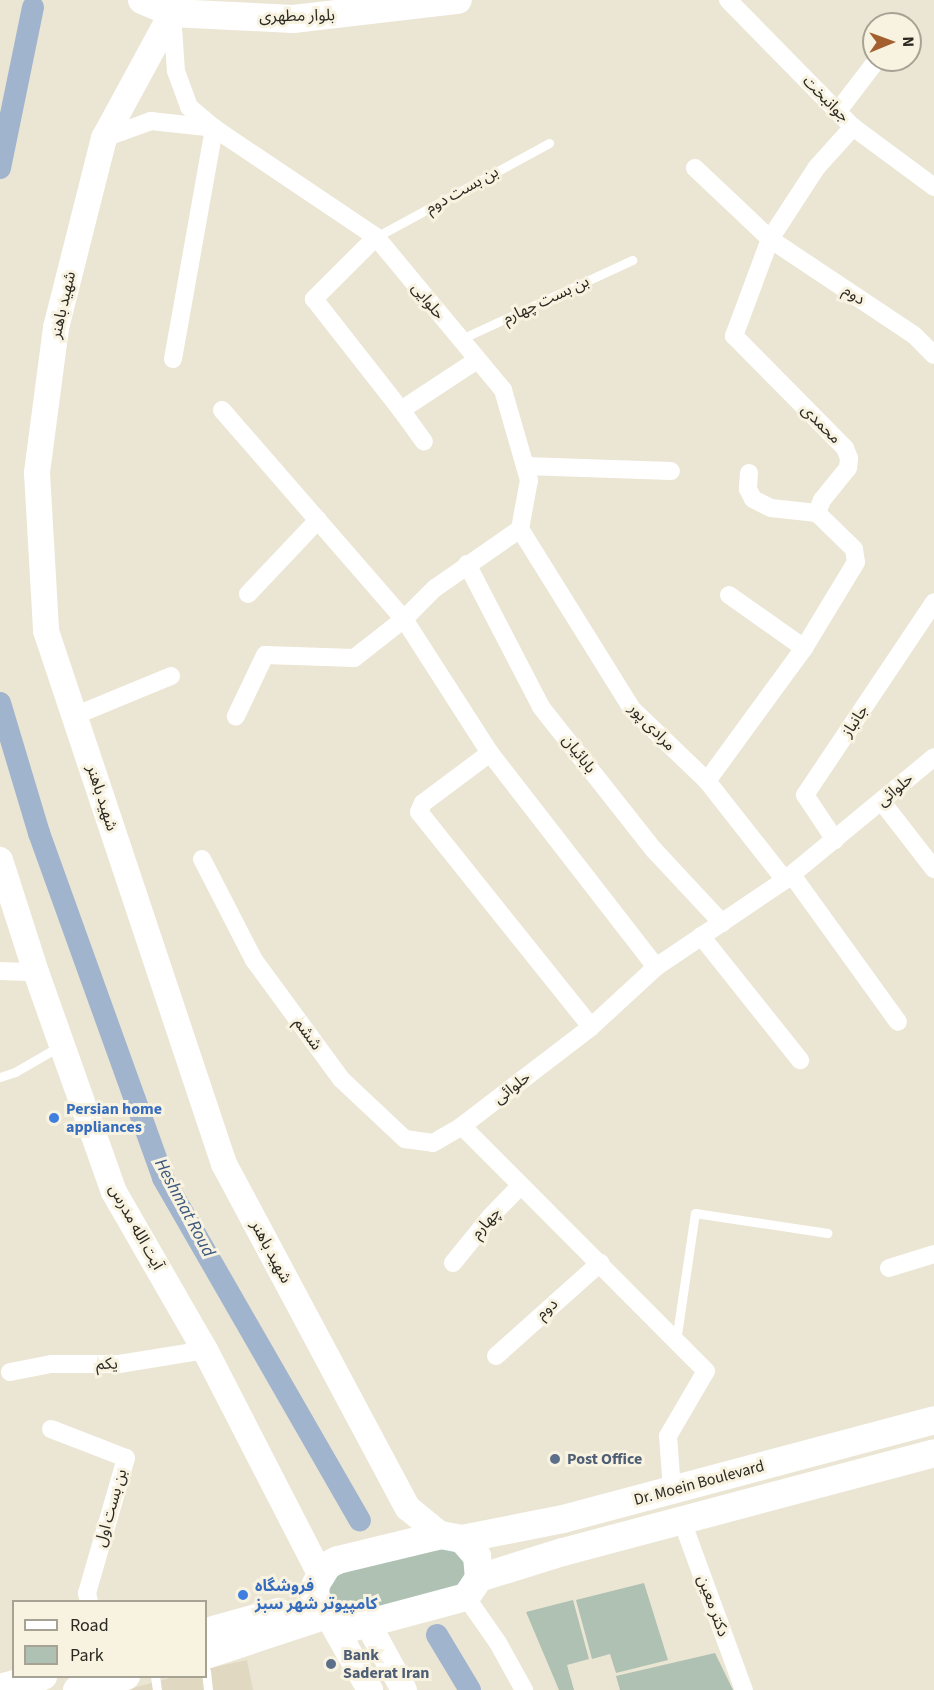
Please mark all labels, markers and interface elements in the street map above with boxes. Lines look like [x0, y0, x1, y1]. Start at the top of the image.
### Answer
street label: بلوار مطهری [259, 6, 335, 26]
north arrow [862, 12, 922, 72]
text: N [897, 36, 919, 47]
street label: جوانبخت [799, 72, 853, 126]
street label: بن بست دوم [422, 162, 502, 218]
street label: شهید باهنر [46, 270, 80, 340]
street label: بن بست چهارم [500, 272, 592, 328]
street label: حلوایی [407, 279, 449, 323]
street label: دوم [839, 281, 869, 309]
street label: محمدی [797, 400, 845, 448]
street label: مرادی پور [624, 699, 680, 755]
street label: جانباز [837, 701, 873, 741]
street label: بابائیان [558, 731, 600, 777]
street label: شهید باهنر [82, 763, 122, 833]
street label: حلوائی [873, 769, 917, 811]
street label: ششم [290, 1014, 326, 1054]
street label: حلوائی [490, 1068, 534, 1108]
place label: Persian home appliances [66, 1099, 162, 1137]
marker: Persian home appliances [47, 1111, 61, 1125]
water label: Heshmat Roud [149, 1155, 219, 1261]
street label: آیت الله مدرس [105, 1181, 167, 1273]
street label: چهارم [467, 1203, 505, 1243]
street label: شهید باهنر [246, 1217, 296, 1287]
street label: دوم [532, 1294, 562, 1324]
street label: یکم [96, 1354, 118, 1374]
place label: Post Office [567, 1449, 642, 1469]
marker: Post Office [548, 1452, 562, 1466]
street label: Dr. Moein Boulevard [632, 1456, 766, 1510]
street label: بن بست اول [91, 1467, 131, 1549]
street label: دکتر معین [693, 1573, 733, 1639]
place label: فروشگاه کامپیوتر شهر سبز [255, 1576, 378, 1614]
marker: فروشگاه کامپیوتر شهر سبز [236, 1588, 250, 1602]
legend [12, 1600, 207, 1678]
text: Road [70, 1613, 109, 1638]
text: Park [70, 1643, 104, 1668]
place label: Bank Saderat Iran [343, 1645, 429, 1683]
marker: Bank Saderat Iran [324, 1657, 338, 1671]

